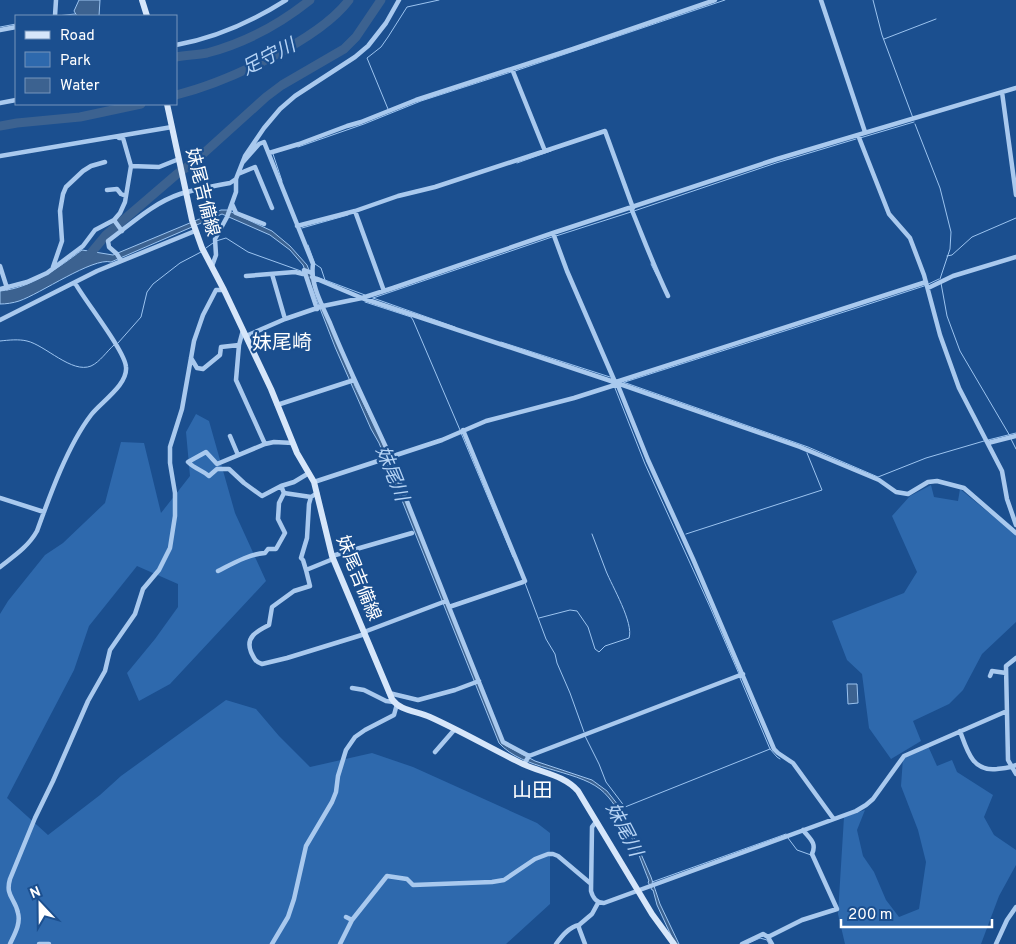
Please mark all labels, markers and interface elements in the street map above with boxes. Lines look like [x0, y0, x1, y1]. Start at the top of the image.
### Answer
legend [15, 15, 178, 105]
text: Road [60, 27, 95, 46]
water label: 足守川 [238, 33, 302, 81]
text: Park [60, 52, 91, 71]
text: Water [60, 77, 100, 96]
street label: 妹尾吉備線 [179, 146, 224, 239]
district label: 妹尾崎 [252, 331, 312, 357]
water label: 妹尾川 [369, 443, 414, 507]
street label: 妹尾吉備線 [330, 533, 385, 625]
district label: 山田 [512, 779, 552, 805]
water label: 妹尾川 [600, 799, 648, 863]
north arrow [15, 879, 65, 929]
text: N [28, 884, 44, 903]
scale bar [841, 896, 992, 928]
text: 200 m [848, 906, 893, 925]

